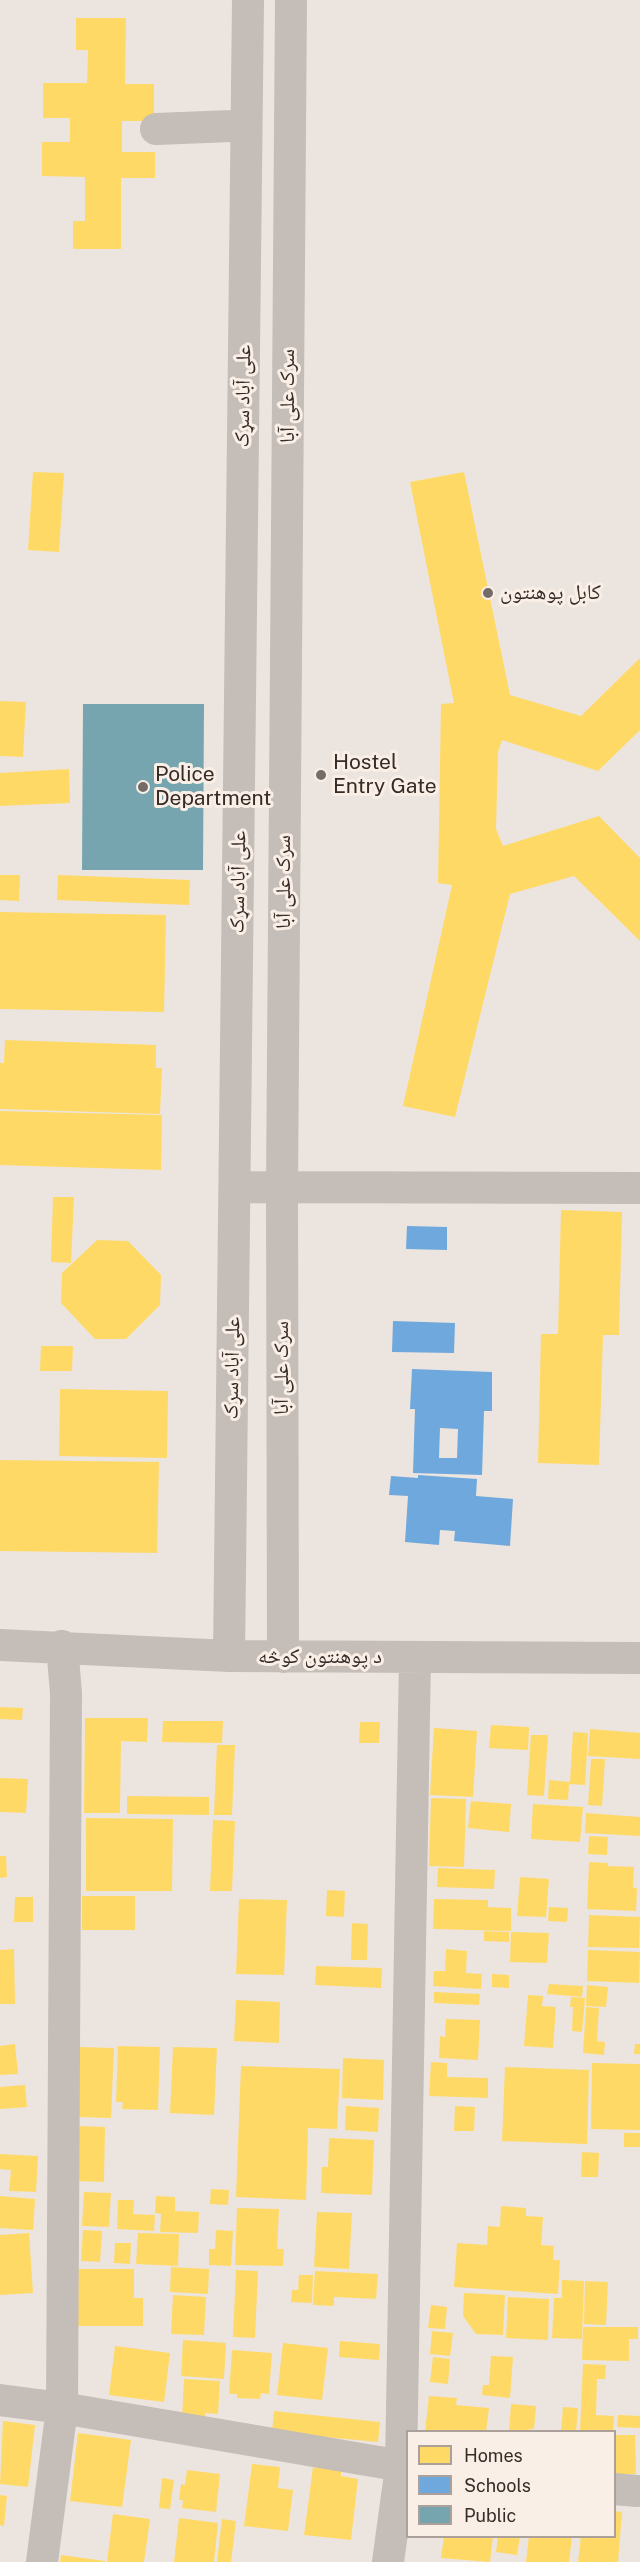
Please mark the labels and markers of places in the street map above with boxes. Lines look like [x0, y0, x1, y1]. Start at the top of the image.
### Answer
place label: کابل پوهنتون [500, 580, 601, 606]
marker: کابل پوهنتون [481, 586, 495, 600]
place label: Hostel Entry Gate [333, 750, 437, 800]
place label: Police Department [155, 762, 271, 812]
marker: Hostel Entry Gate [314, 768, 328, 782]
marker: Police Department [136, 780, 150, 794]

